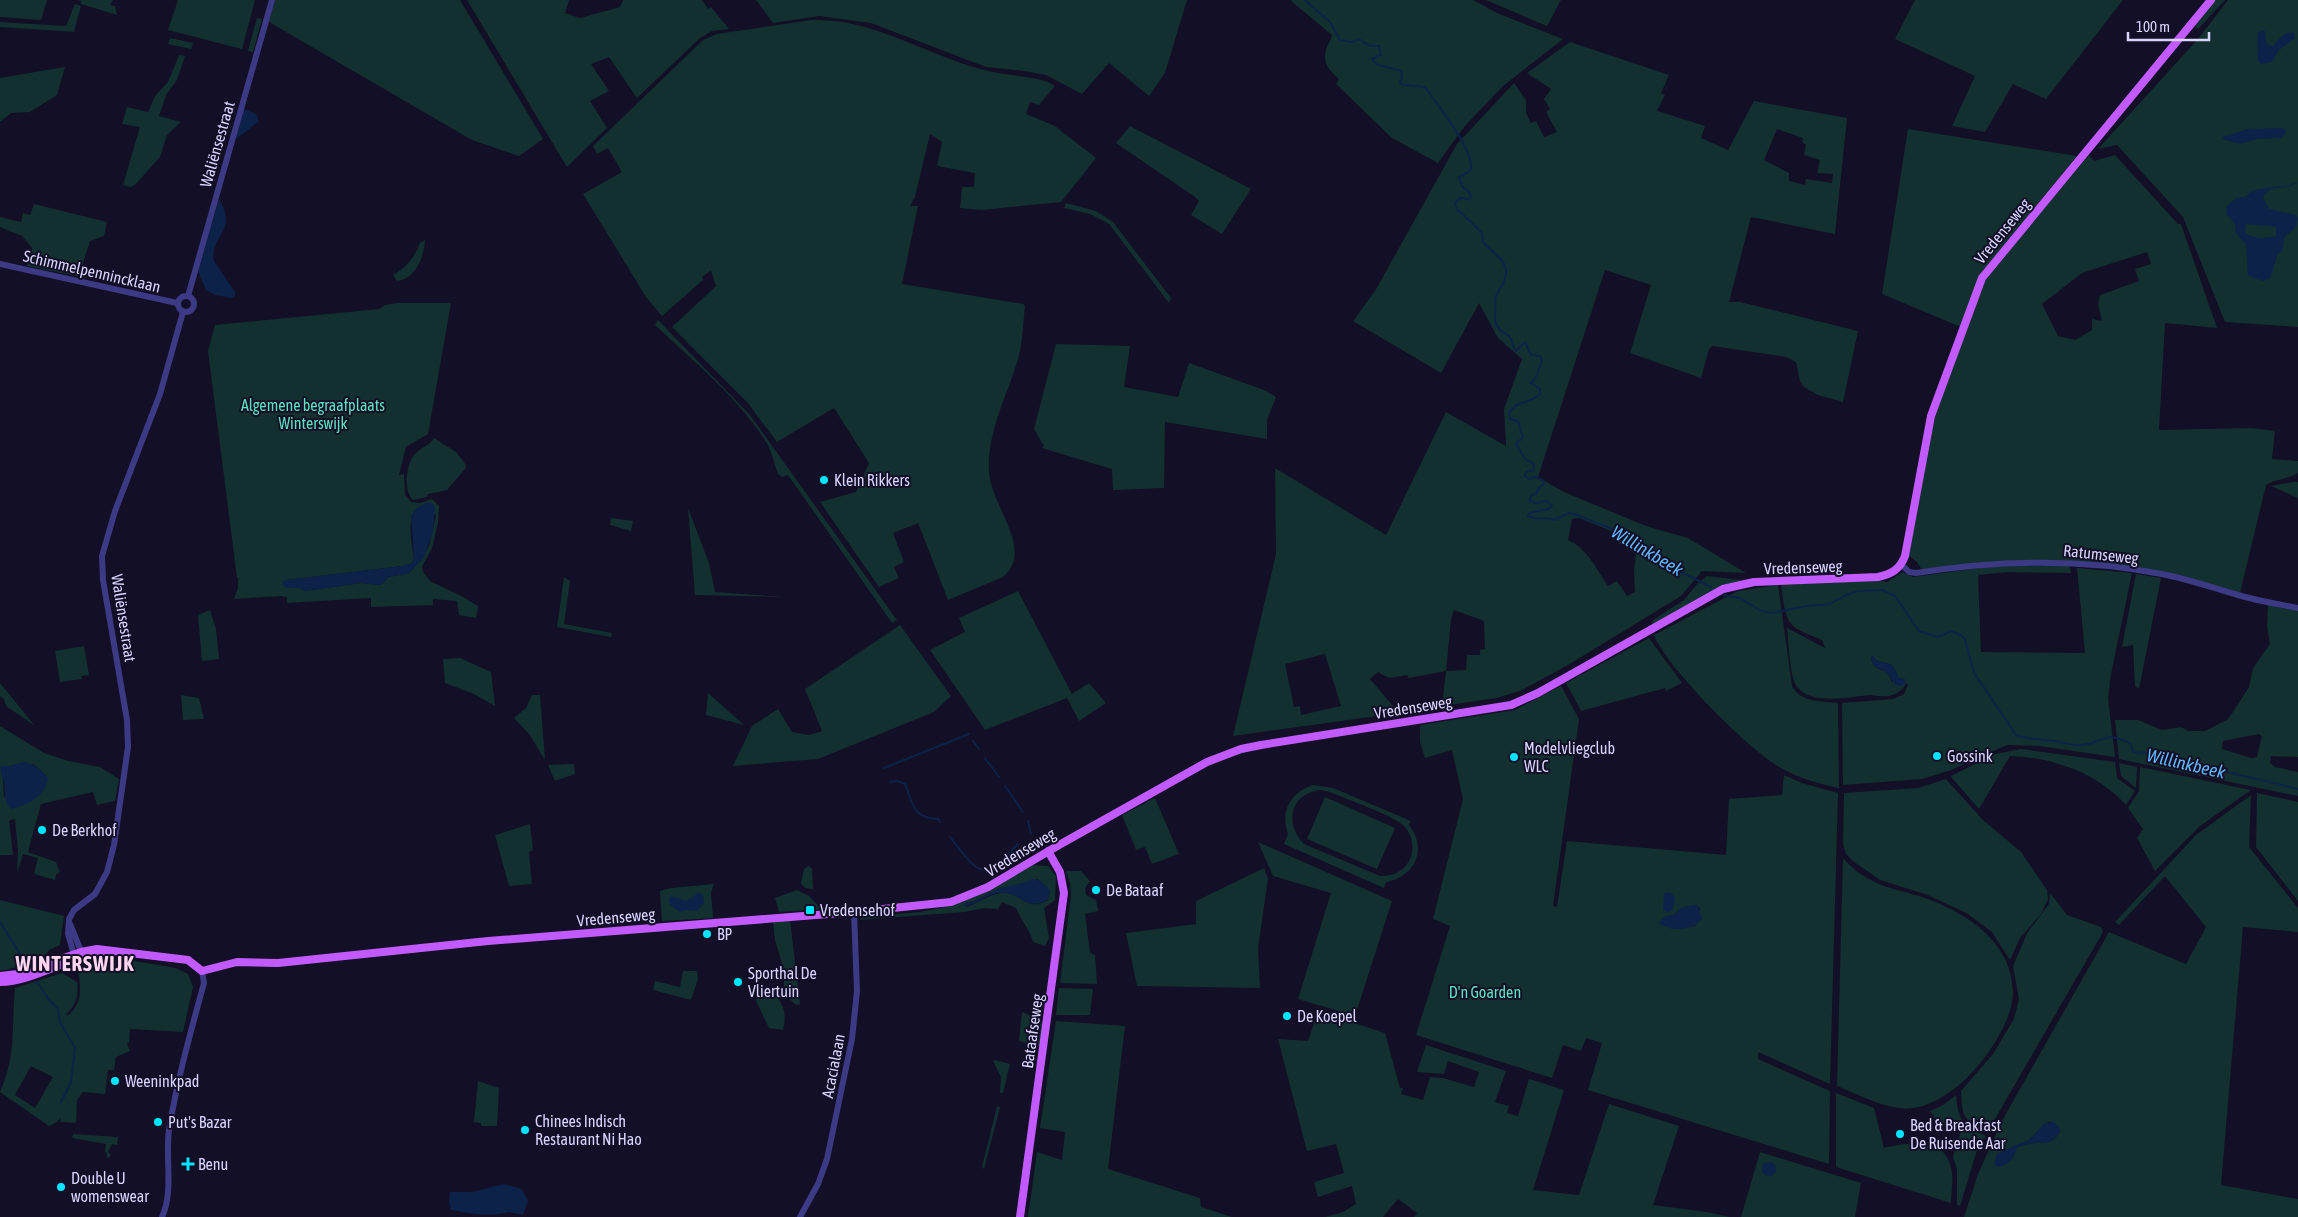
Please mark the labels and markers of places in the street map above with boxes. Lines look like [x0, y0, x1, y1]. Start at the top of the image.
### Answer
place label: Klein Rikkers [834, 471, 910, 489]
marker: Klein Rikkers [818, 474, 830, 486]
place label: Modelvliegclub WLC [1524, 739, 1615, 775]
place label: Gossink [1947, 747, 1993, 765]
marker: Gossink [1931, 750, 1943, 762]
marker: Modelvliegclub WLC [1508, 751, 1520, 763]
place label: De Berkhof [52, 821, 117, 839]
marker: De Berkhof [36, 824, 48, 836]
place label: De Bataaf [1106, 881, 1164, 899]
marker: De Bataaf [1090, 884, 1102, 896]
place label: Vredensehof [820, 901, 896, 919]
marker: Vredensehof [804, 904, 816, 916]
place label: BP [717, 925, 733, 943]
marker: BP [701, 928, 713, 940]
place label: Sporthal De Vliertuin [748, 964, 817, 1000]
marker: Sporthal De Vliertuin [732, 976, 744, 988]
place label: De Koepel [1297, 1007, 1358, 1026]
marker: De Koepel [1281, 1010, 1293, 1022]
place label: Weeninkpad [125, 1072, 199, 1091]
marker: Weeninkpad [109, 1075, 121, 1087]
place label: Chinees Indisch Restaurant Ni Hao [535, 1112, 642, 1148]
place label: Put's Bazar [168, 1113, 232, 1131]
marker: Put's Bazar [152, 1116, 164, 1128]
place label: Bed & Breakfast De Ruisende Aar [1910, 1116, 2006, 1152]
marker: Chinees Indisch Restaurant Ni Hao [519, 1124, 531, 1136]
marker: Bed & Breakfast De Ruisende Aar [1894, 1128, 1906, 1140]
place label: Benu [198, 1155, 228, 1173]
marker: Benu [182, 1158, 194, 1170]
place label: Double U womenswear [71, 1169, 149, 1205]
marker: Double U womenswear [55, 1181, 67, 1193]

